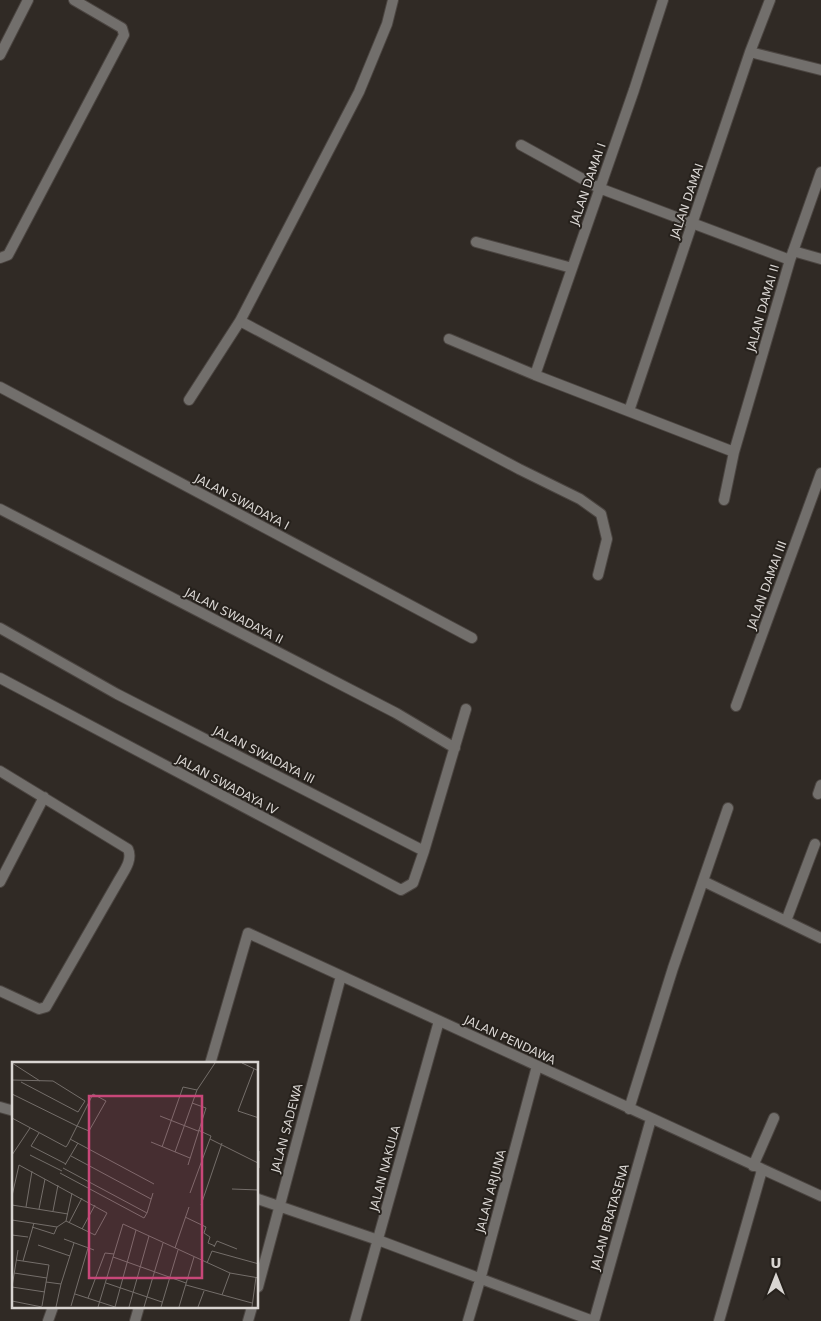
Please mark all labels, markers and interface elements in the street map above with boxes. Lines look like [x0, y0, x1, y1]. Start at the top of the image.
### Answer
street label: JALAN DAMAI I [567, 141, 609, 228]
street label: JALAN DAMAI [667, 161, 706, 241]
street label: JALAN DAMAI II [744, 263, 782, 354]
street label: JALAN SWADAYA I [192, 471, 292, 533]
street label: JALAN DAMAI III [744, 539, 790, 632]
street label: JALAN SWADAYA II [182, 585, 285, 647]
street label: JALAN SWADAYA III [210, 723, 317, 787]
street label: JALAN SWADAYA IV [173, 752, 281, 818]
street label: JALAN PENDAWA [461, 1012, 559, 1068]
inset map [12, 1062, 259, 1308]
street label: JALAN SADEWA [268, 1081, 306, 1175]
street label: JALAN NAKULA [367, 1123, 403, 1213]
street label: JALAN ARJUNA [473, 1147, 509, 1235]
street label: JALAN BRATASENA [588, 1162, 632, 1273]
north arrow [751, 1251, 801, 1301]
text: U [770, 1255, 782, 1271]

